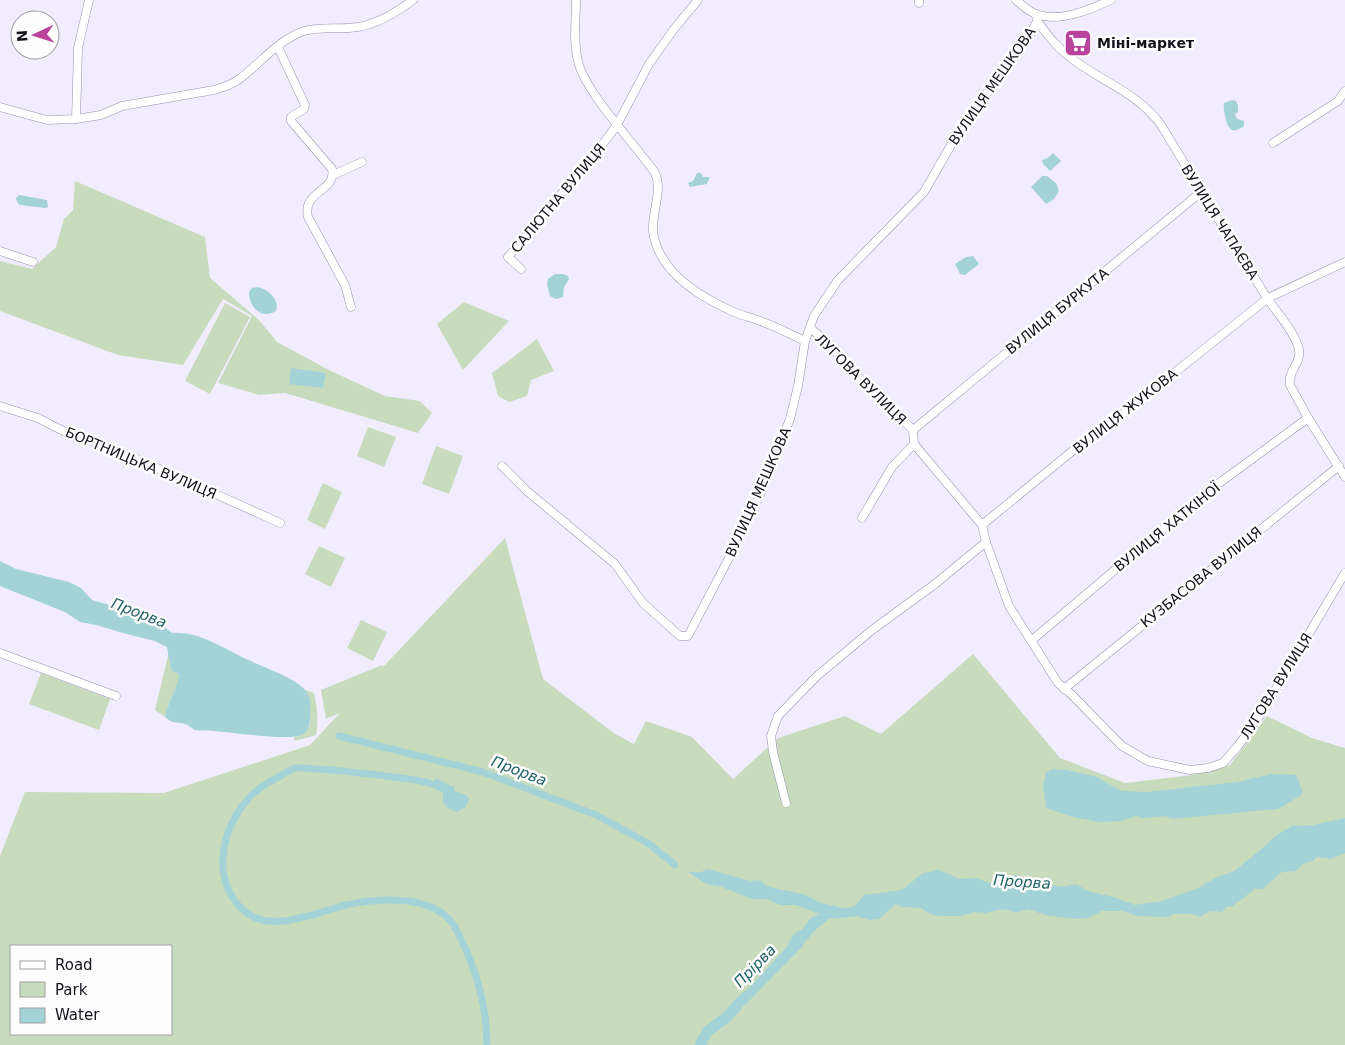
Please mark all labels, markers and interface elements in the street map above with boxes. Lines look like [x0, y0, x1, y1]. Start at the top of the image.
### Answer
north arrow [10, 10, 60, 60]
street label: ВУЛИЦЯ МЕШКОВА [945, 24, 1039, 148]
supermarket icon: Міні-маркет [1063, 28, 1093, 58]
text: N [14, 30, 30, 42]
place label: Міні-маркет [1097, 35, 1195, 51]
street label: САЛЮТНА ВУЛИЦЯ [508, 140, 608, 256]
street label: ВУЛИЦЯ ЧАПАЄВА [1178, 162, 1262, 283]
street label: ВУЛИЦЯ БУРКУТА [1002, 264, 1112, 357]
street label: ЛУГОВА ВУЛИЦЯ [812, 330, 910, 428]
street label: ВУЛИЦЯ ЖУКОВА [1070, 365, 1181, 457]
street label: БОРТНИЦЬКА ВУЛИЦЯ [63, 424, 219, 502]
street label: ВУЛИЦЯ МЕШКОВА [722, 424, 794, 559]
street label: ВУЛИЦЯ ХАТКІНОЇ [1110, 478, 1224, 575]
street label: КУЗБАСОВА ВУЛИЦЯ [1137, 523, 1265, 631]
water label: Прорва [109, 594, 169, 632]
street label: ЛУГОВА ВУЛИЦЯ [1237, 630, 1315, 742]
water label: Прорва [489, 752, 549, 790]
water label: Прорва [993, 871, 1051, 893]
water label: Прірва [730, 941, 780, 991]
legend [10, 945, 172, 1035]
text: Road [55, 956, 93, 974]
text: Park [55, 981, 88, 999]
text: Water [55, 1006, 100, 1024]

